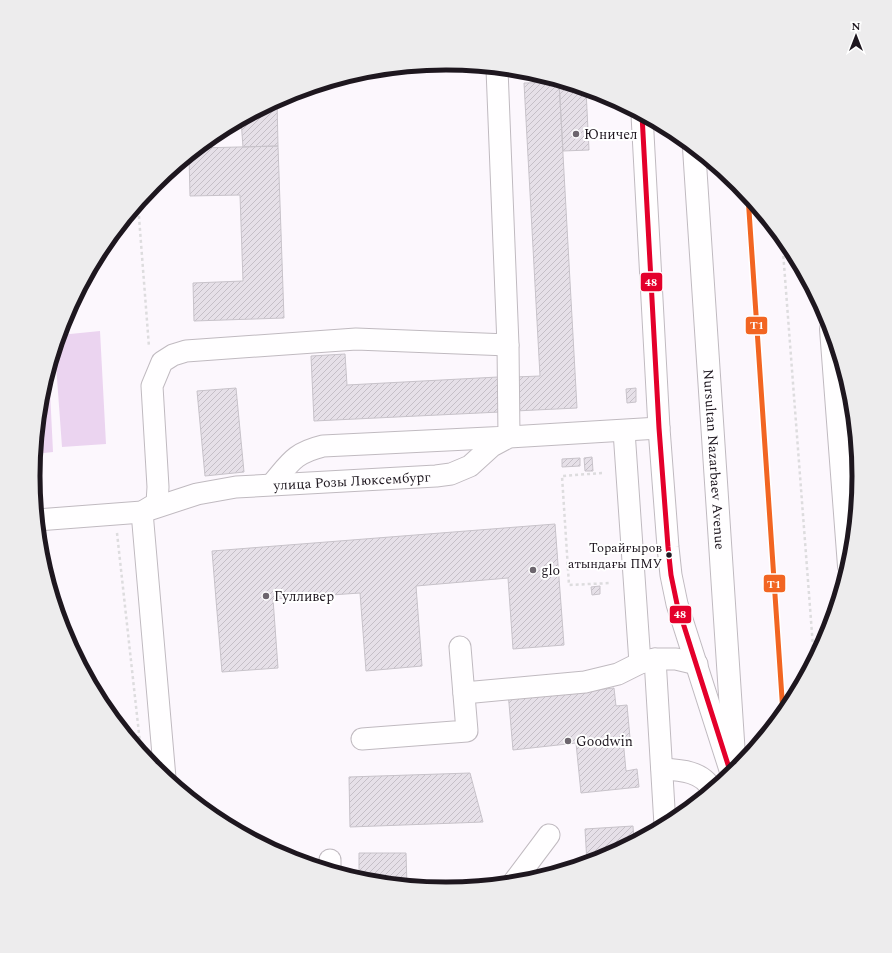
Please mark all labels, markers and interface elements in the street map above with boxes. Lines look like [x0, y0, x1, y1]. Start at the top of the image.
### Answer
north arrow [836, 16, 876, 56]
text: N [852, 18, 861, 35]
place label: Юничел [584, 124, 638, 145]
marker: Юничел [571, 129, 581, 139]
line badge: 48 [640, 272, 663, 292]
text: 48 [645, 274, 657, 291]
line badge: T1 [745, 316, 768, 335]
text: T1 [750, 317, 764, 334]
street label: Nursultan Nazarbaev Avenue [698, 368, 731, 551]
street label: улица Розы Люксембург [272, 466, 431, 495]
place label: Торайғыров атындағы ПМУ [568, 538, 662, 574]
marker: Торайғыров атындағы ПМУ [664, 550, 674, 560]
place label: glo [541, 560, 560, 581]
marker: glo [528, 565, 538, 575]
line badge: T1 [763, 574, 786, 593]
text: T1 [767, 576, 781, 593]
place label: Гулливер [274, 586, 334, 607]
marker: Гулливер [261, 591, 271, 601]
line badge: 48 [669, 605, 692, 624]
text: 48 [674, 606, 686, 623]
place label: Goodwin [576, 731, 633, 752]
marker: Goodwin [563, 736, 573, 746]

